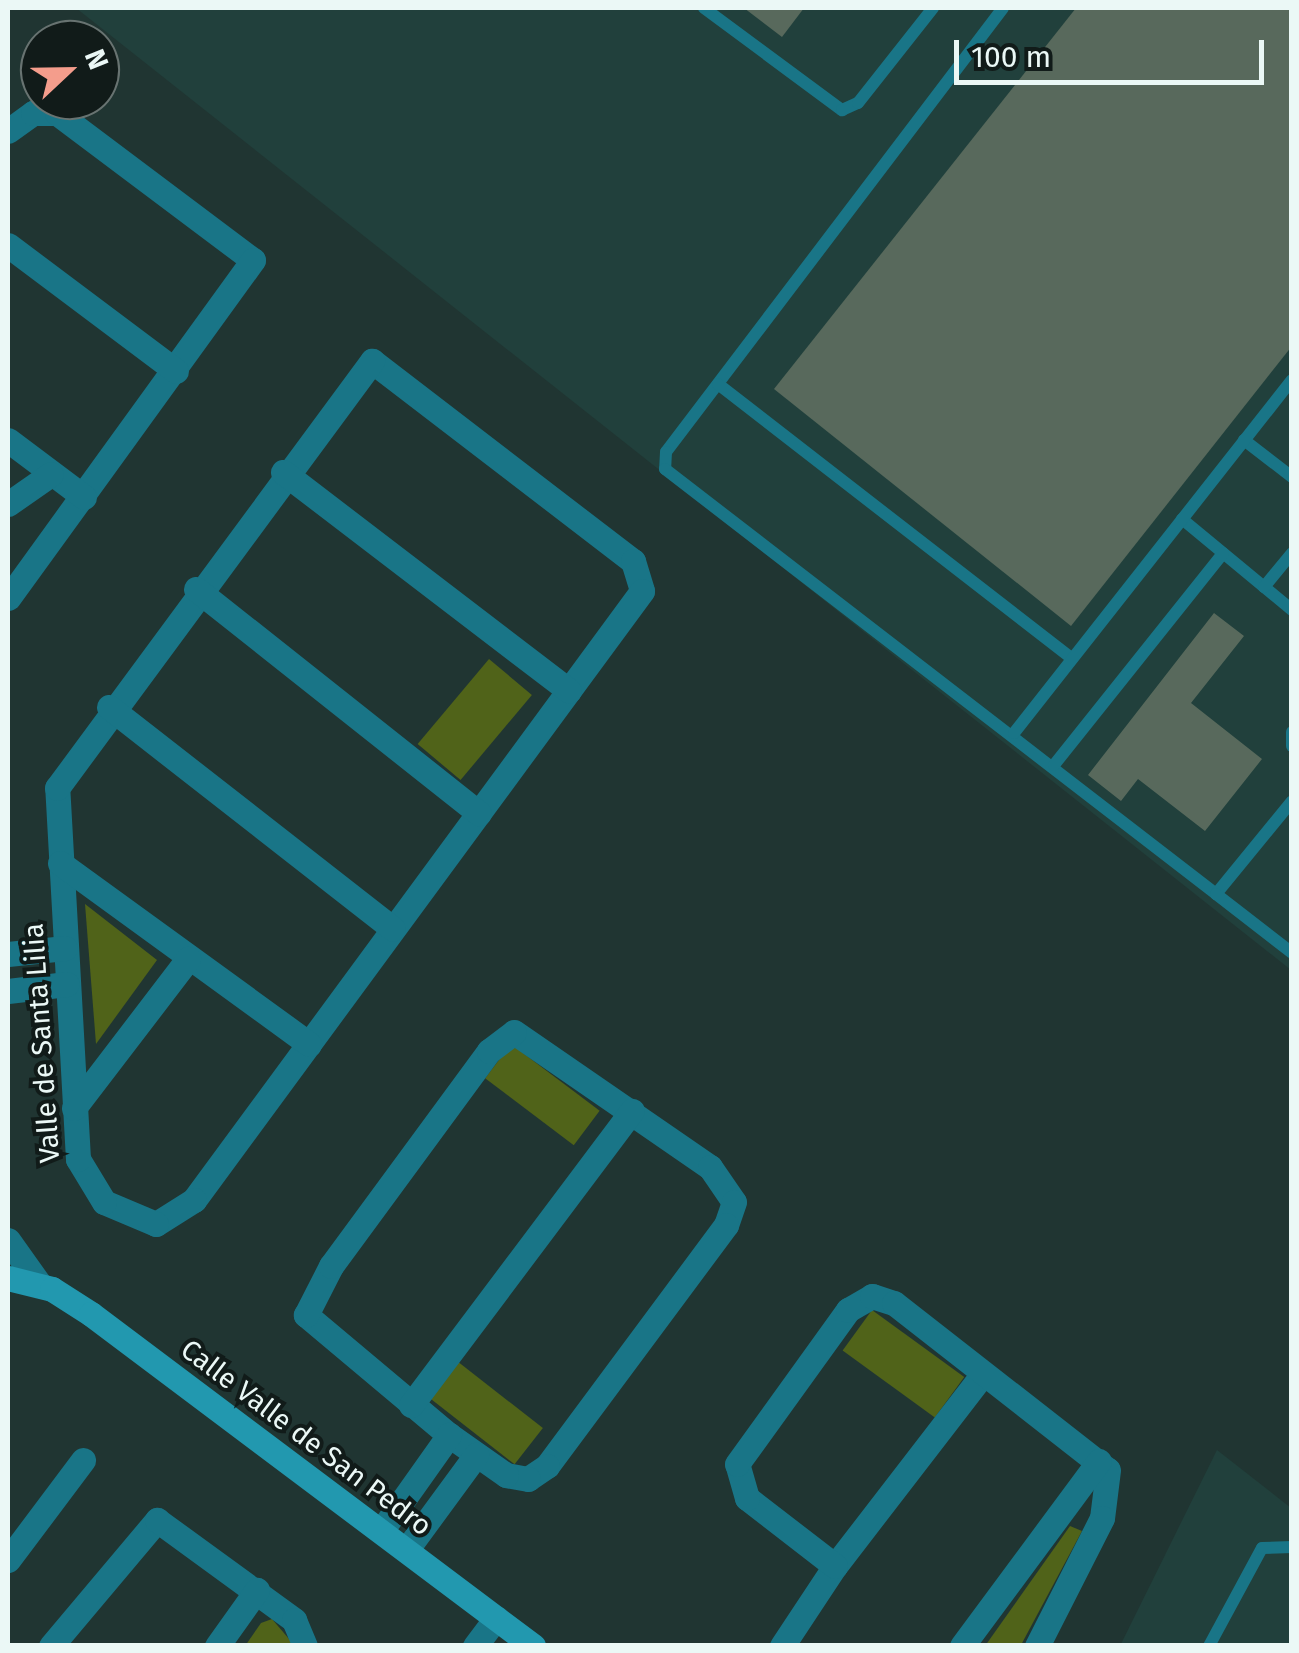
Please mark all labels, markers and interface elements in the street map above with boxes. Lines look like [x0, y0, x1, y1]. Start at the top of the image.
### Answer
north arrow [20, 20, 120, 120]
scale bar [959, 20, 1269, 82]
text: 100 m [971, 39, 1051, 75]
text: N [78, 45, 115, 74]
street label: Valle de Santa Lilia [17, 922, 67, 1164]
street label: Calle Valle de San Pedro [174, 1333, 438, 1543]

